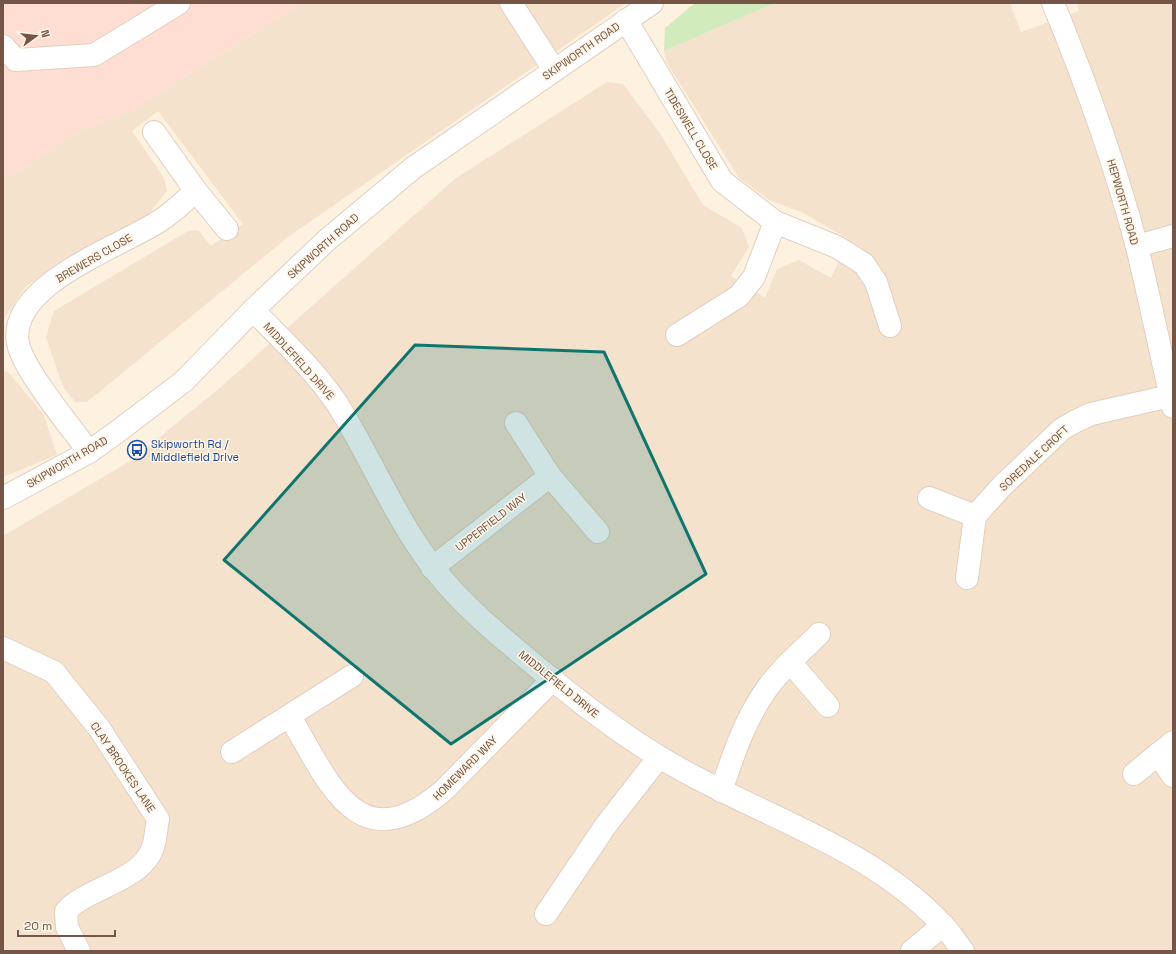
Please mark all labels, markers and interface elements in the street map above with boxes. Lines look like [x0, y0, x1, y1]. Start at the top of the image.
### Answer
north arrow [16, 16, 56, 56]
street label: SKIPWORTH ROAD [540, 19, 622, 83]
text: N [38, 28, 53, 39]
street label: TIDESWELL CLOSE [661, 86, 721, 172]
street label: HEPWORTH ROAD [1104, 157, 1142, 247]
street label: SKIPWORTH ROAD [284, 210, 362, 282]
street label: BREWERS CLOSE [53, 230, 135, 286]
street label: MIDDLEFIELD DRIVE [260, 319, 338, 403]
street label: SOREDALE CROFT [996, 422, 1072, 494]
street label: SKIPWORTH ROAD [24, 433, 110, 491]
place label: Skipworth Rd / Middlefield Drive [151, 437, 239, 464]
bus stop icon: Skipworth Rd / Middlefield Drive [126, 439, 148, 461]
street label: UPPERFIELD WAY [453, 490, 530, 554]
street label: MIDDLEFIELD DRIVE [516, 647, 602, 721]
street label: CLAY BROOKES LANE [87, 719, 159, 815]
street label: HOMEWARD WAY [430, 733, 500, 803]
scale bar [18, 912, 115, 938]
text: 20 m [24, 918, 52, 934]

